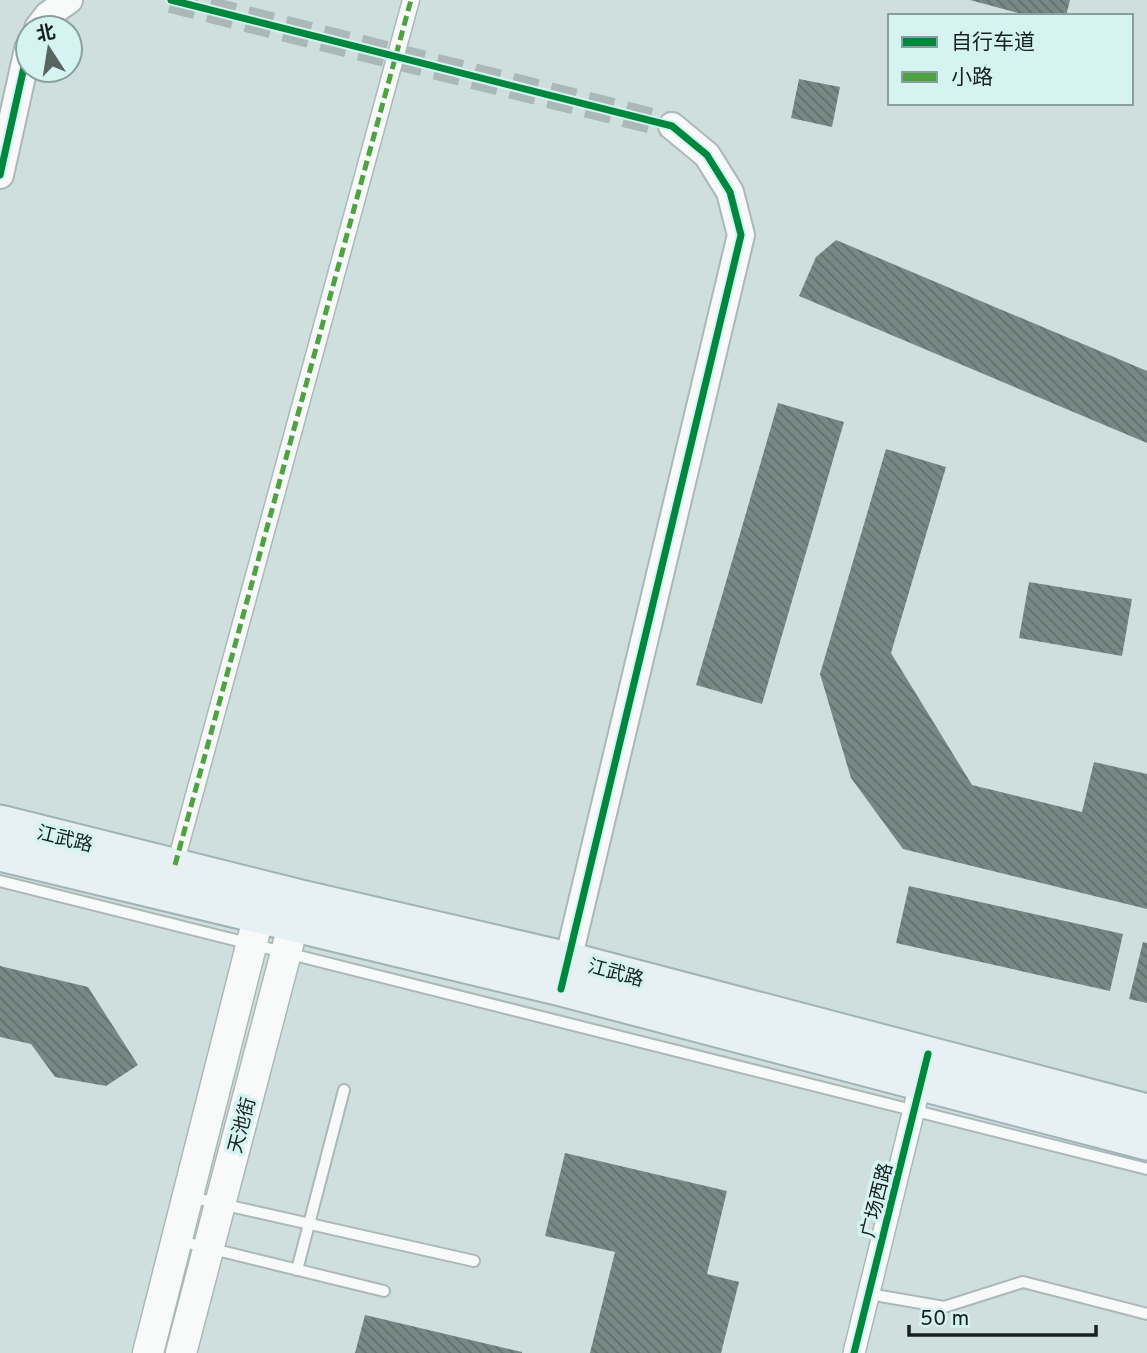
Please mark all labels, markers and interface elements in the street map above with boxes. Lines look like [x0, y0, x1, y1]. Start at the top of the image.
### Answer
north arrow [14, 14, 84, 84]
legend [888, 14, 1133, 105]
text: 北 [34, 21, 58, 48]
text: 自行车道 [951, 30, 1035, 57]
text: 小路 [951, 65, 993, 92]
street label: 江武路 [34, 821, 95, 858]
street label: 江武路 [585, 955, 646, 993]
street label: 天池街 [224, 1095, 262, 1156]
street label: 广场西路 [857, 1161, 899, 1240]
scale bar [909, 1294, 1096, 1338]
text: 50 m [920, 1306, 969, 1333]

